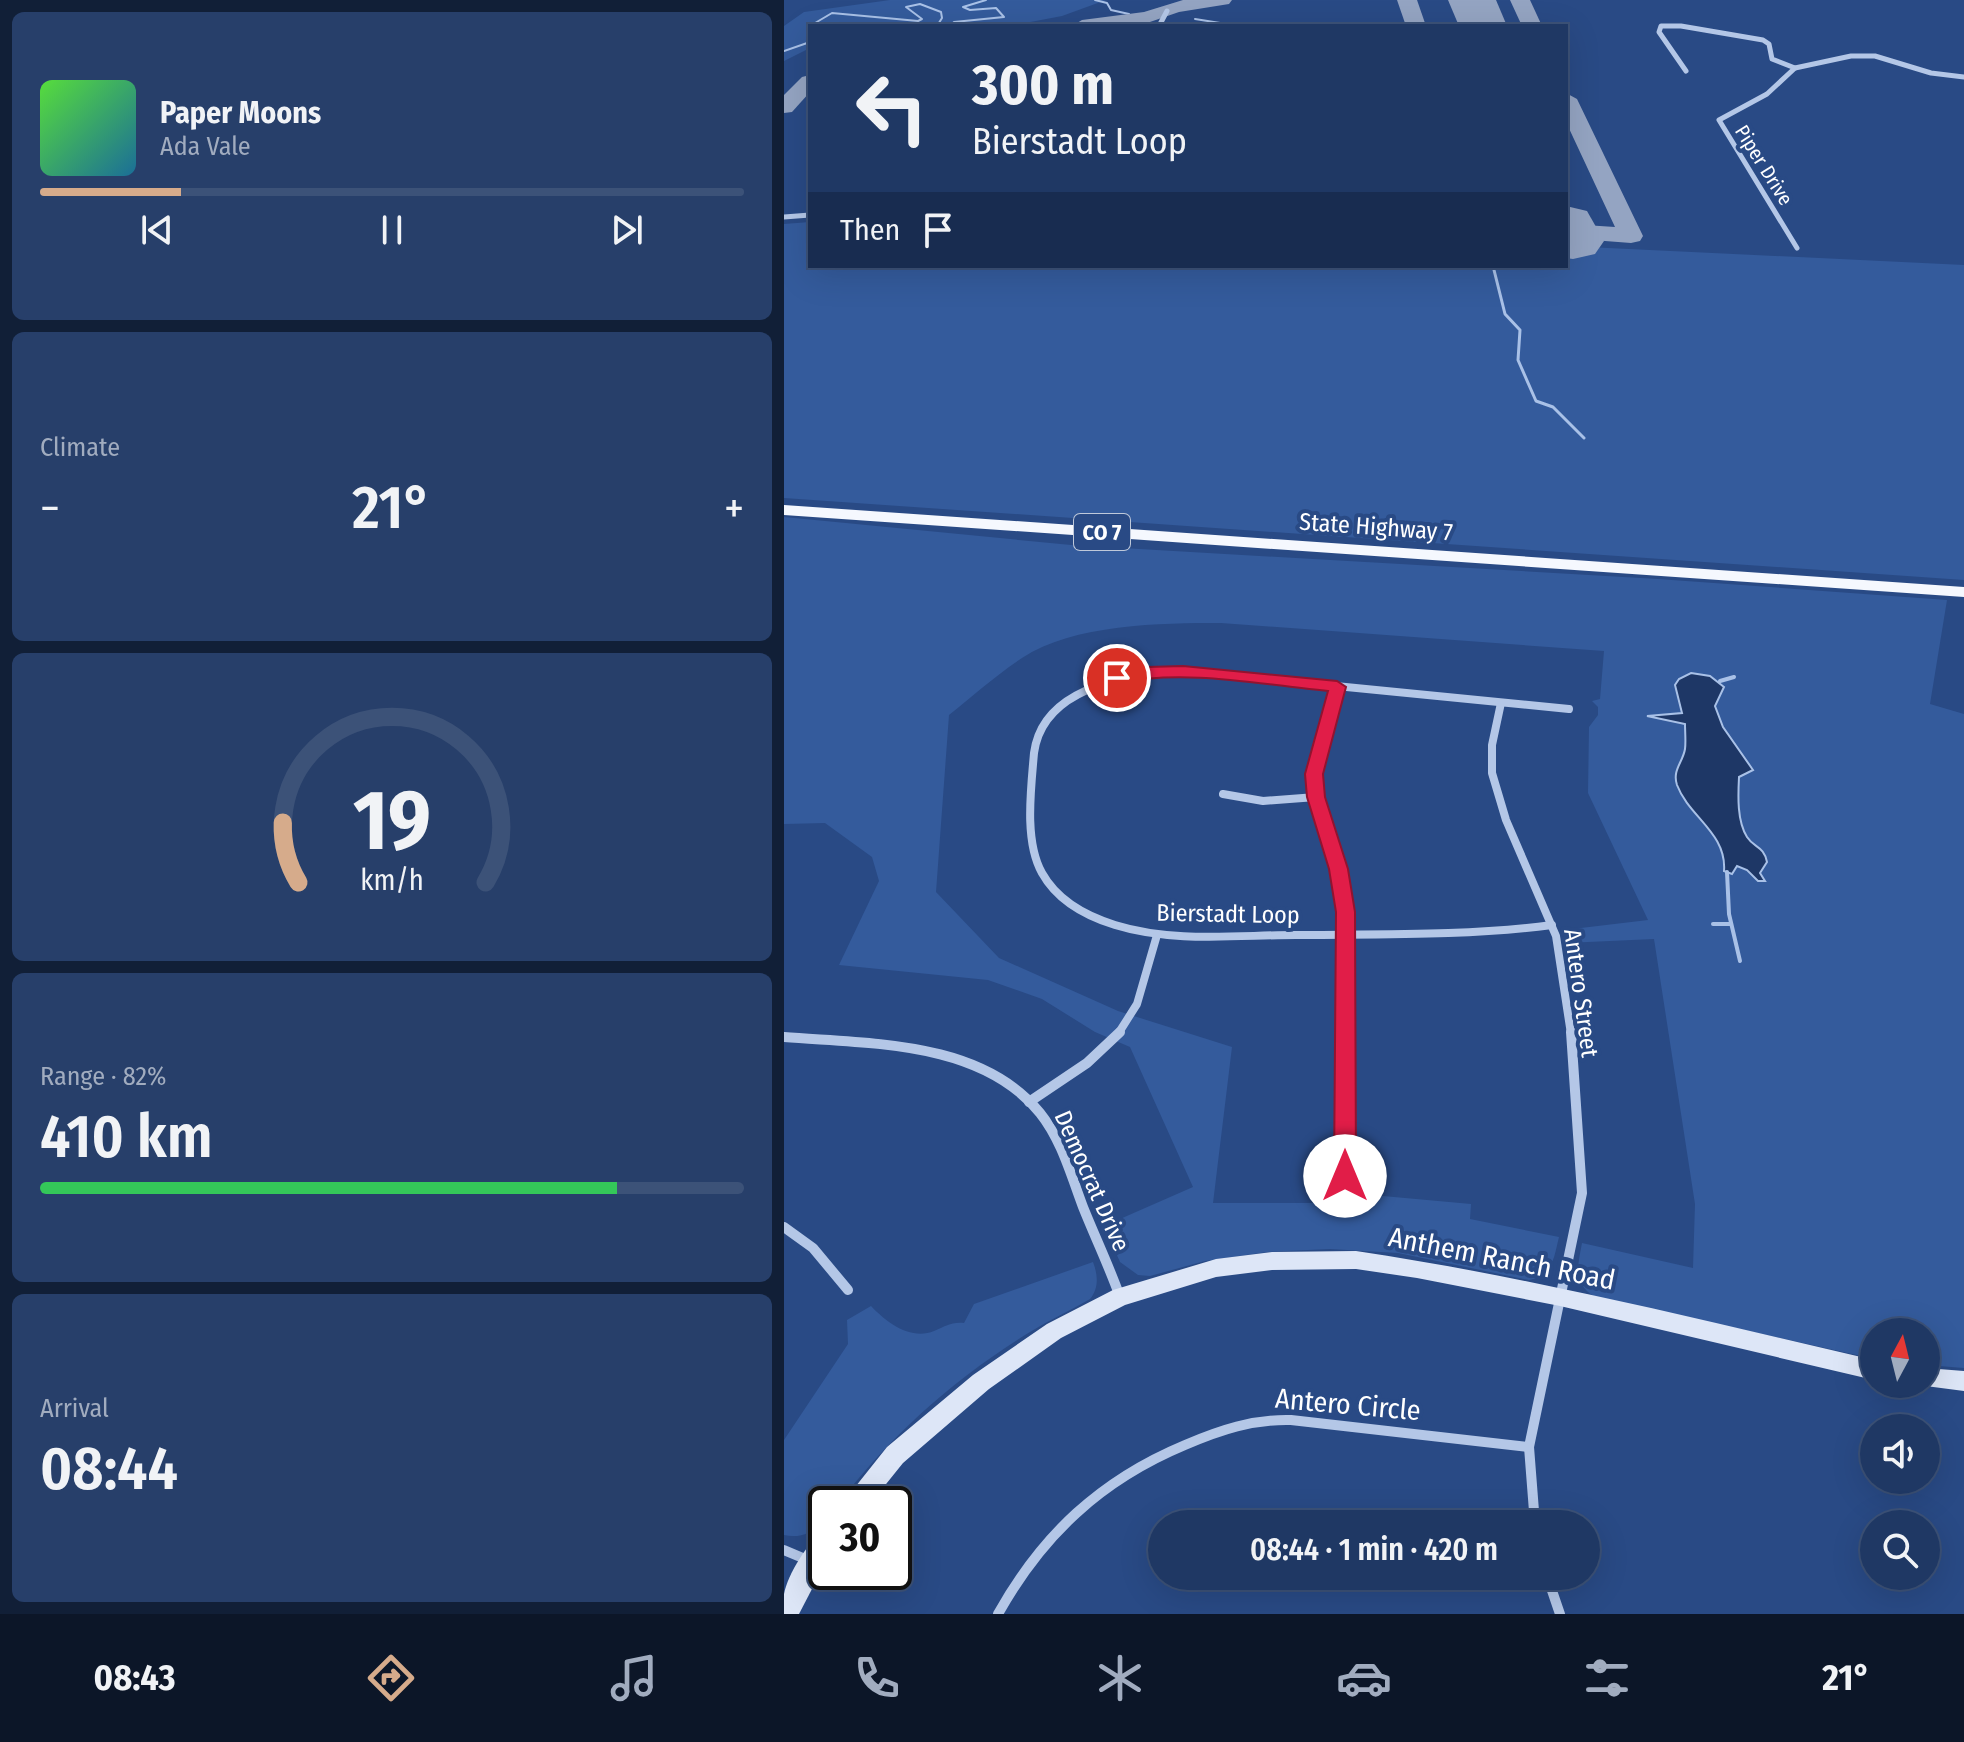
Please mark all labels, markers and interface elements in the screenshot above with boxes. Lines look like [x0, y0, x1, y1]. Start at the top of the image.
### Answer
text: 300 m [972, 52, 1114, 119]
icon: left [840, 56, 944, 160]
text: Paper Moons [160, 95, 321, 131]
text: Bierstadt Loop [972, 120, 1187, 164]
street label: Piper Drive [1730, 120, 1798, 210]
text: Ada Vale [160, 131, 251, 162]
icon: previous [135, 208, 179, 252]
icon: pause [370, 208, 414, 252]
icon: next [605, 208, 649, 252]
icon: arrive [916, 208, 960, 252]
text: Then [840, 212, 900, 248]
text: Climate [40, 432, 120, 463]
text: 21° [352, 472, 432, 544]
text: − [40, 482, 60, 535]
text: + [724, 482, 744, 535]
street label: State Highway 7 [1298, 508, 1454, 546]
road number: CO 7 [1074, 514, 1130, 550]
pin [1083, 644, 1151, 712]
icon: arrive [1095, 656, 1139, 700]
text: 19 [353, 771, 431, 871]
text: km/h [360, 863, 424, 898]
street label: Bierstadt Loop [1156, 899, 1300, 929]
street label: Antero Street [1558, 927, 1604, 1059]
text: Range · 82% [40, 1061, 166, 1092]
text: 410 km [40, 1101, 213, 1173]
street label: Democrat Drive [1049, 1106, 1135, 1256]
position arrow [1303, 1134, 1387, 1218]
street label: Anthem Ranch Road [1386, 1220, 1618, 1297]
north arrow [1860, 1318, 1940, 1398]
map controls [1860, 1318, 1940, 1590]
street label: Antero Circle [1274, 1382, 1422, 1427]
text: Arrival [40, 1393, 109, 1424]
button: sound [1860, 1414, 1940, 1494]
text: 08:44 [40, 1433, 178, 1505]
speed limit sign: 30 [808, 1486, 912, 1590]
button: search [1860, 1510, 1940, 1590]
text: 08:44 · 1 min · 420 m [1250, 1532, 1498, 1568]
icon: directions [363, 1650, 419, 1706]
icon: music [606, 1650, 662, 1706]
icon: phone [849, 1650, 905, 1706]
icon: climate [1092, 1650, 1148, 1706]
icon: car [1336, 1650, 1392, 1706]
icon: filters [1579, 1650, 1635, 1706]
text: 08:43 [94, 1656, 175, 1700]
text: 21° [1822, 1656, 1870, 1700]

